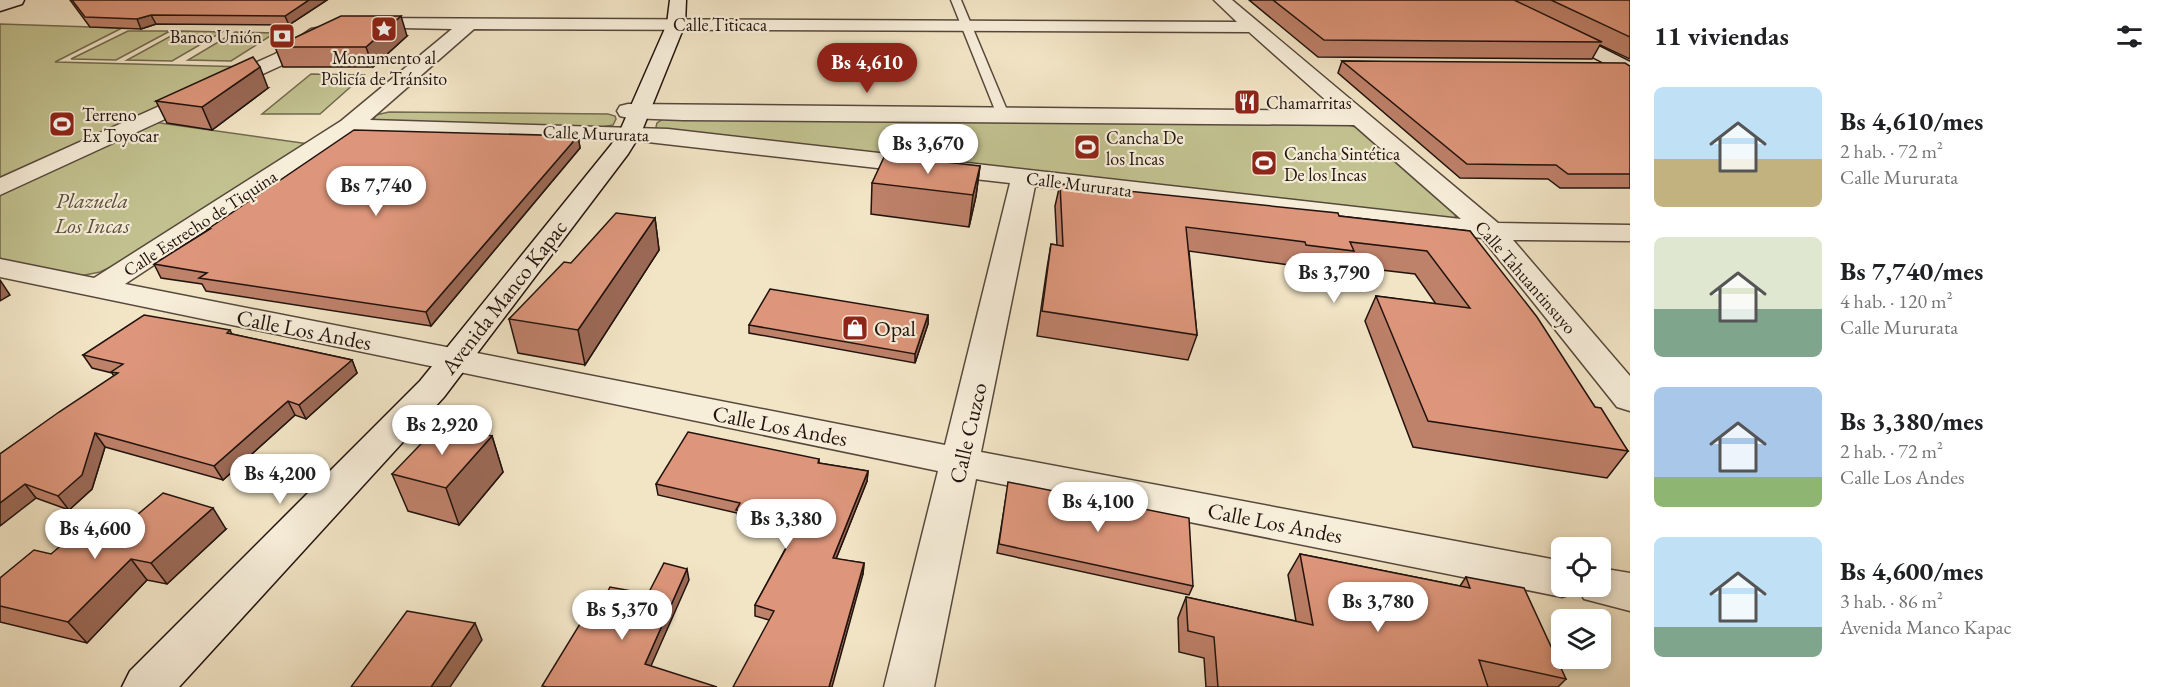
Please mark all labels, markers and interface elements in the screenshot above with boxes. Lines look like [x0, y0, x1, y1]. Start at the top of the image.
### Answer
street label: Calle Titicaca [673, 13, 768, 36]
place icon: Monumento al Policía de Tránsito [369, 14, 399, 44]
text: 11 viviendas [1654, 19, 1789, 53]
icon: filters [2113, 20, 2146, 53]
bank icon: Banco Unión [267, 21, 297, 51]
place label: Banco Unión [170, 25, 262, 48]
pin: Bs 4,610 [805, 43, 929, 94]
place label: Monumento al Policía de Tránsito [321, 46, 447, 90]
text: Bs 4,610 [831, 49, 903, 75]
restaurant icon: Chamarritas [1232, 87, 1262, 117]
place label: Chamarritas [1266, 91, 1352, 114]
place label: Terreno Ex Toyocar [82, 103, 159, 147]
text: Bs 4,610/mes [1840, 104, 1983, 138]
sports icon: Terreno Ex Toyocar [47, 109, 77, 139]
icon: home [1702, 111, 1774, 183]
street label: Calle Mururata [542, 120, 650, 146]
pin: Bs 3,670 [866, 124, 990, 175]
place label: Cancha De los Incas [1106, 126, 1183, 170]
text: Bs 3,670 [892, 130, 964, 156]
sports icon: Cancha De los Incas [1072, 132, 1102, 162]
text: 2 hab. · 72 m² [1840, 138, 1943, 164]
place label: Cancha Sintética De los Incas [1284, 142, 1401, 186]
sports icon: Cancha Sintética De los Incas [1249, 148, 1279, 178]
street label: Calle Estrecho de Tiquina [119, 164, 282, 281]
text: Calle Mururata [1840, 164, 1958, 190]
pin: Bs 7,740 [314, 166, 438, 217]
street label: Calle Mururata [1025, 166, 1134, 202]
text: Bs 7,740 [340, 172, 412, 198]
park label: Plazuela Los Incas [54, 186, 130, 240]
street label: Avenida Manco Kapac [434, 214, 574, 381]
street label: Calle Tahuantinsuyo [1470, 215, 1582, 339]
pin: Bs 3,790 [1272, 253, 1396, 304]
text: Bs 7,740/mes [1840, 254, 1983, 288]
text: Bs 3,790 [1298, 259, 1370, 285]
icon: home [1702, 261, 1774, 333]
text: 4 hab. · 120 m² [1840, 288, 1953, 314]
street label: Calle Los Andes [234, 303, 374, 357]
shop icon: Opal [840, 313, 870, 343]
place label: Opal [874, 314, 916, 343]
text: Calle Mururata [1840, 314, 1958, 340]
street label: Calle Cuzco [942, 380, 994, 486]
street label: Calle Los Andes [710, 399, 850, 453]
text: Bs 3,380/mes [1840, 404, 1983, 438]
pin: Bs 2,920 [380, 405, 504, 456]
text: Bs 2,920 [406, 411, 478, 437]
icon: home [1702, 411, 1774, 483]
text: 2 hab. · 72 m² [1840, 438, 1943, 464]
pin: Bs 4,200 [218, 454, 342, 505]
text: Bs 4,200 [244, 460, 316, 486]
text: Calle Los Andes [1840, 464, 1964, 490]
pin: Bs 4,100 [1036, 482, 1160, 533]
text: Bs 4,100 [1062, 488, 1134, 514]
street label: Calle Los Andes [1205, 496, 1345, 550]
pin: Bs 3,380 [724, 499, 848, 550]
text: Bs 3,380 [750, 505, 822, 531]
pin: Bs 4,600 [33, 509, 157, 560]
text: Bs 4,600 [59, 515, 131, 541]
map controls [1551, 537, 1611, 669]
button: locate [1551, 537, 1611, 597]
text: Bs 4,600/mes [1840, 554, 1983, 588]
icon: home [1702, 561, 1774, 633]
pin: Bs 3,780 [1316, 582, 1440, 633]
text: Bs 3,780 [1342, 588, 1414, 614]
text: 3 hab. · 86 m² [1840, 588, 1943, 614]
pin: Bs 5,370 [560, 590, 684, 641]
text: Bs 5,370 [586, 596, 658, 622]
button: layers [1551, 609, 1611, 669]
text: Avenida Manco Kapac [1840, 614, 2012, 640]

